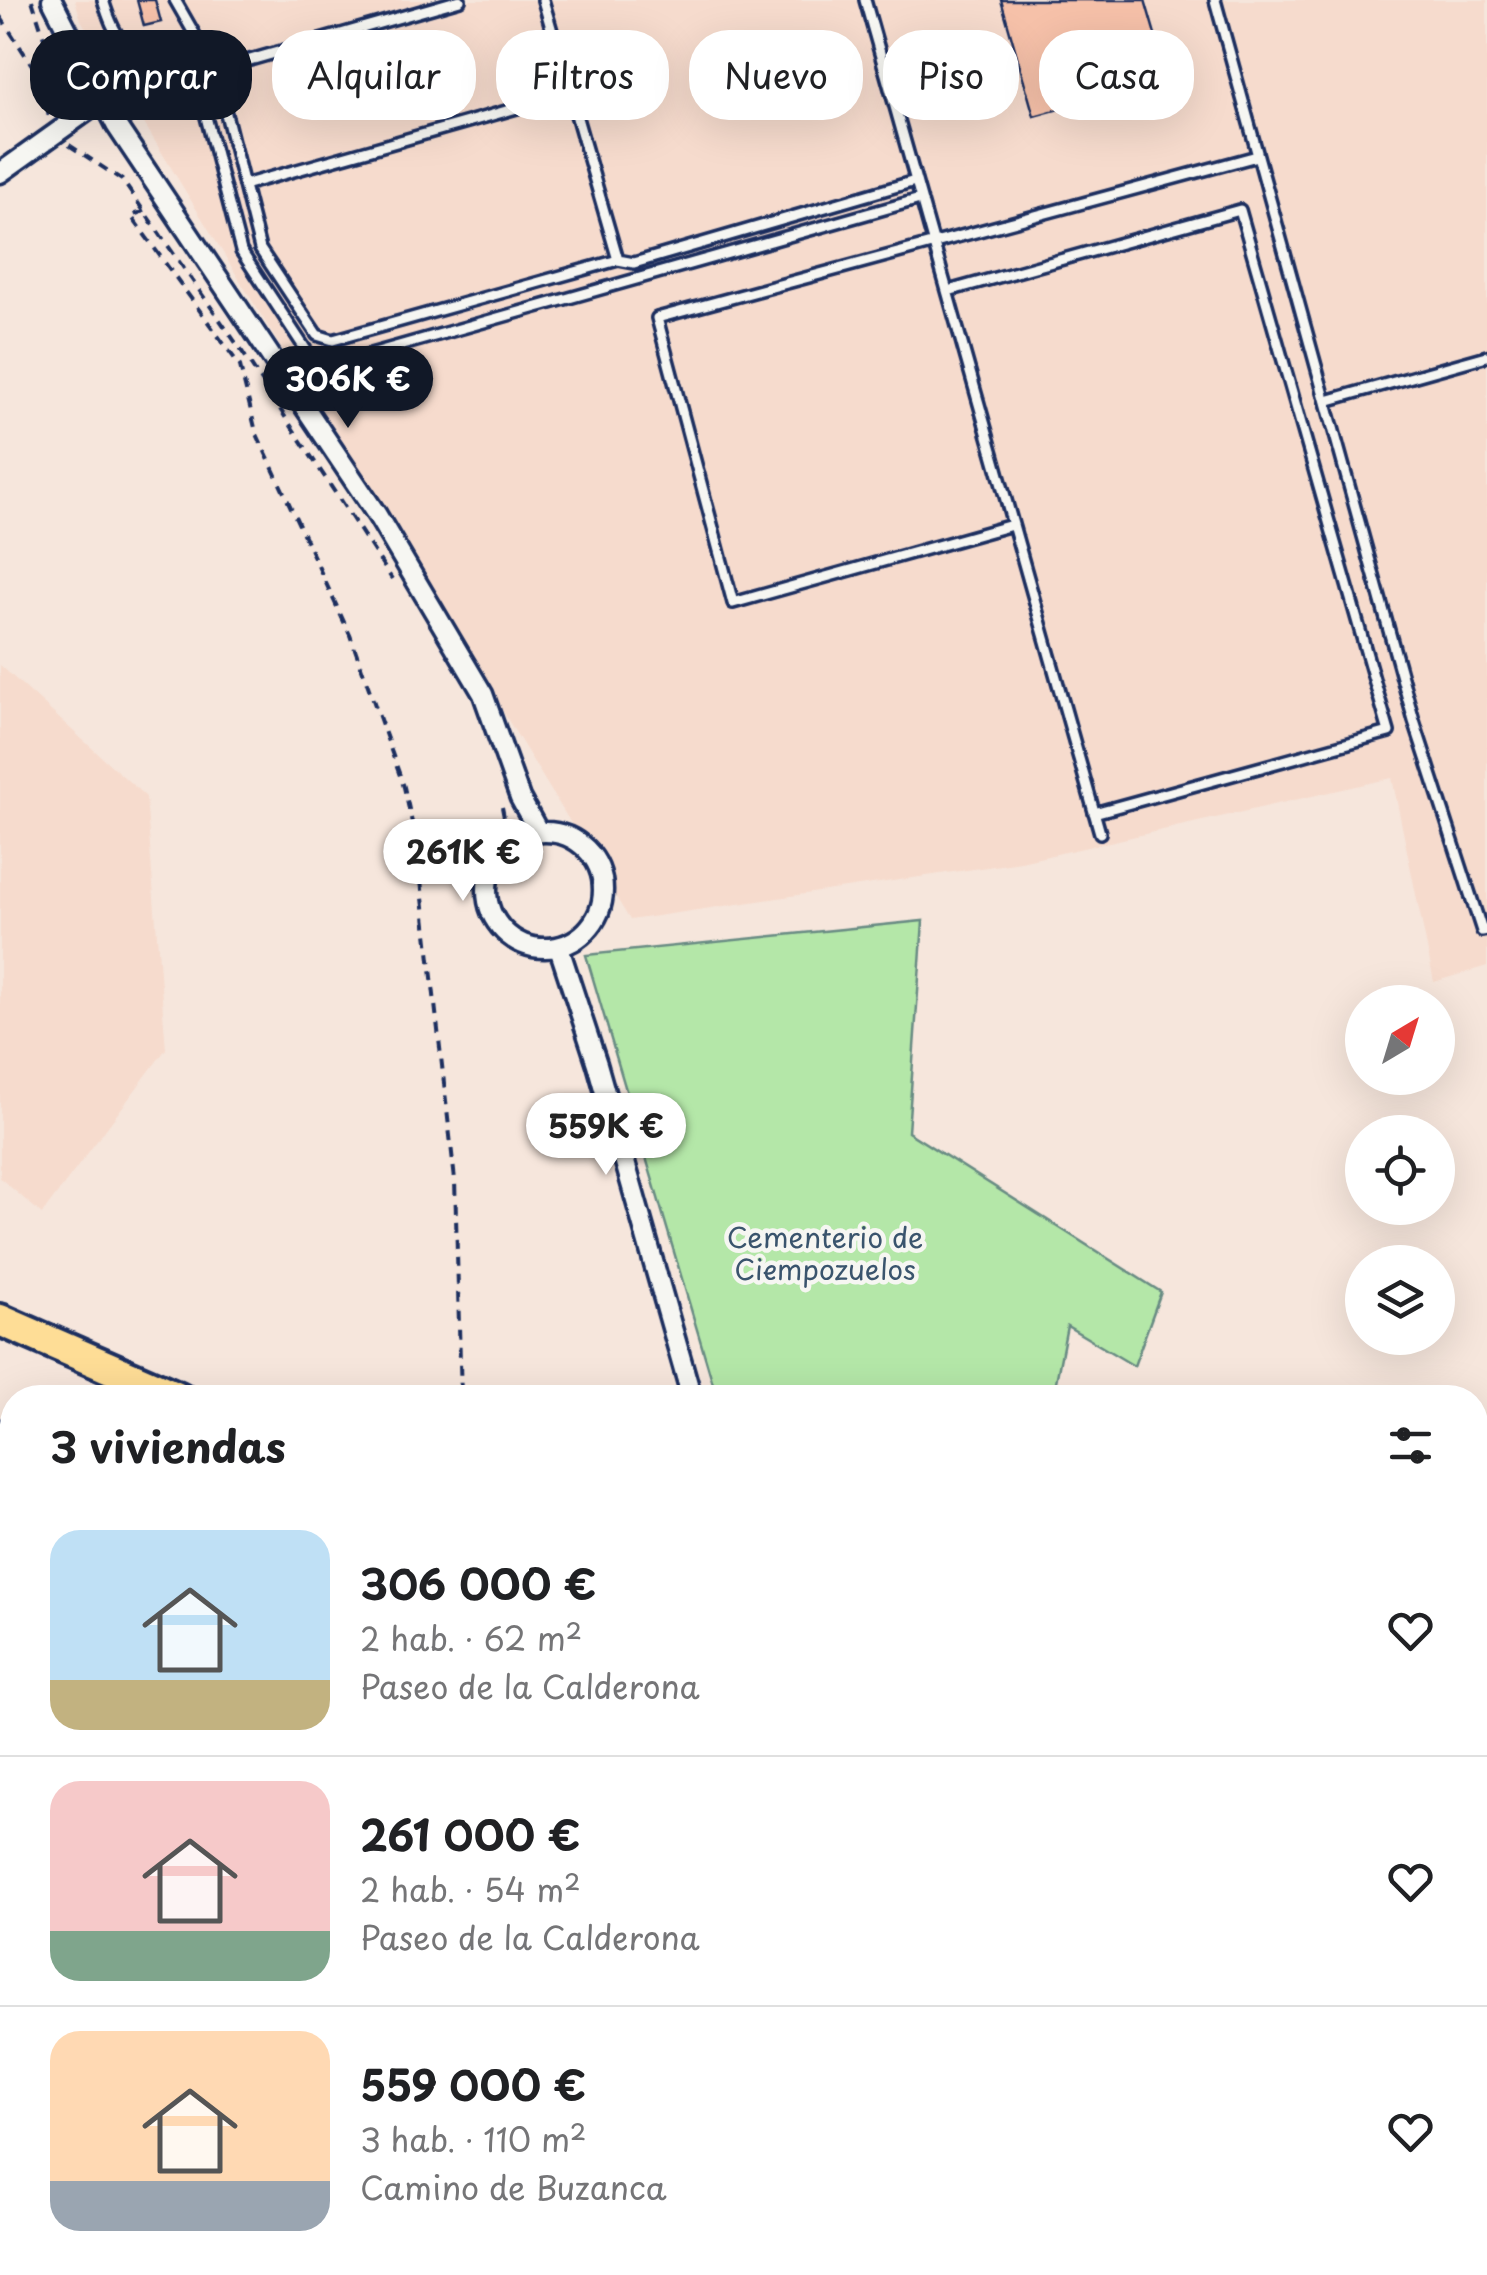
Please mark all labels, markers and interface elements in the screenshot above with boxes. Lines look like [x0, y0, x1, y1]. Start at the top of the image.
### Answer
chip: Comprar [30, 30, 252, 120]
chip: Alquilar [272, 30, 476, 120]
chip: Filtros [496, 30, 669, 120]
chip: Nuevo [689, 30, 863, 120]
chip: Piso [883, 30, 1019, 120]
chip: Casa [1039, 30, 1194, 120]
pin: 306K € [267, 346, 429, 431]
text: 306K € [285, 354, 411, 402]
pin: 261K € [382, 819, 544, 904]
text: 261K € [405, 827, 521, 875]
north arrow [1345, 985, 1455, 1095]
map controls [1345, 985, 1455, 1355]
pin: 559K € [525, 1093, 687, 1178]
text: 559K € [548, 1101, 664, 1149]
button: locate [1345, 1115, 1455, 1225]
park label: Cementerio de Ciempozuelos [727, 1215, 923, 1290]
button: layers [1345, 1245, 1455, 1355]
text: 3 viviendas [50, 1414, 286, 1477]
icon: filters [1383, 1418, 1438, 1473]
text: 306 000 € [360, 1551, 597, 1614]
icon: home [130, 1570, 250, 1690]
icon: heart [1383, 1603, 1438, 1658]
text: 2 hab. · 62 m² [360, 1614, 582, 1662]
text: Paseo de la Calderona [360, 1662, 700, 1710]
text: 261 000 € [360, 1802, 580, 1865]
icon: home [130, 1821, 250, 1941]
icon: heart [1383, 1854, 1438, 1909]
text: 2 hab. · 54 m² [360, 1865, 581, 1913]
text: Paseo de la Calderona [360, 1913, 700, 1961]
text: 559 000 € [360, 2052, 586, 2115]
icon: home [130, 2071, 250, 2191]
icon: heart [1383, 2104, 1438, 2159]
text: 3 hab. · 110 m² [360, 2115, 587, 2163]
text: Camino de Buzanca [360, 2163, 666, 2211]

